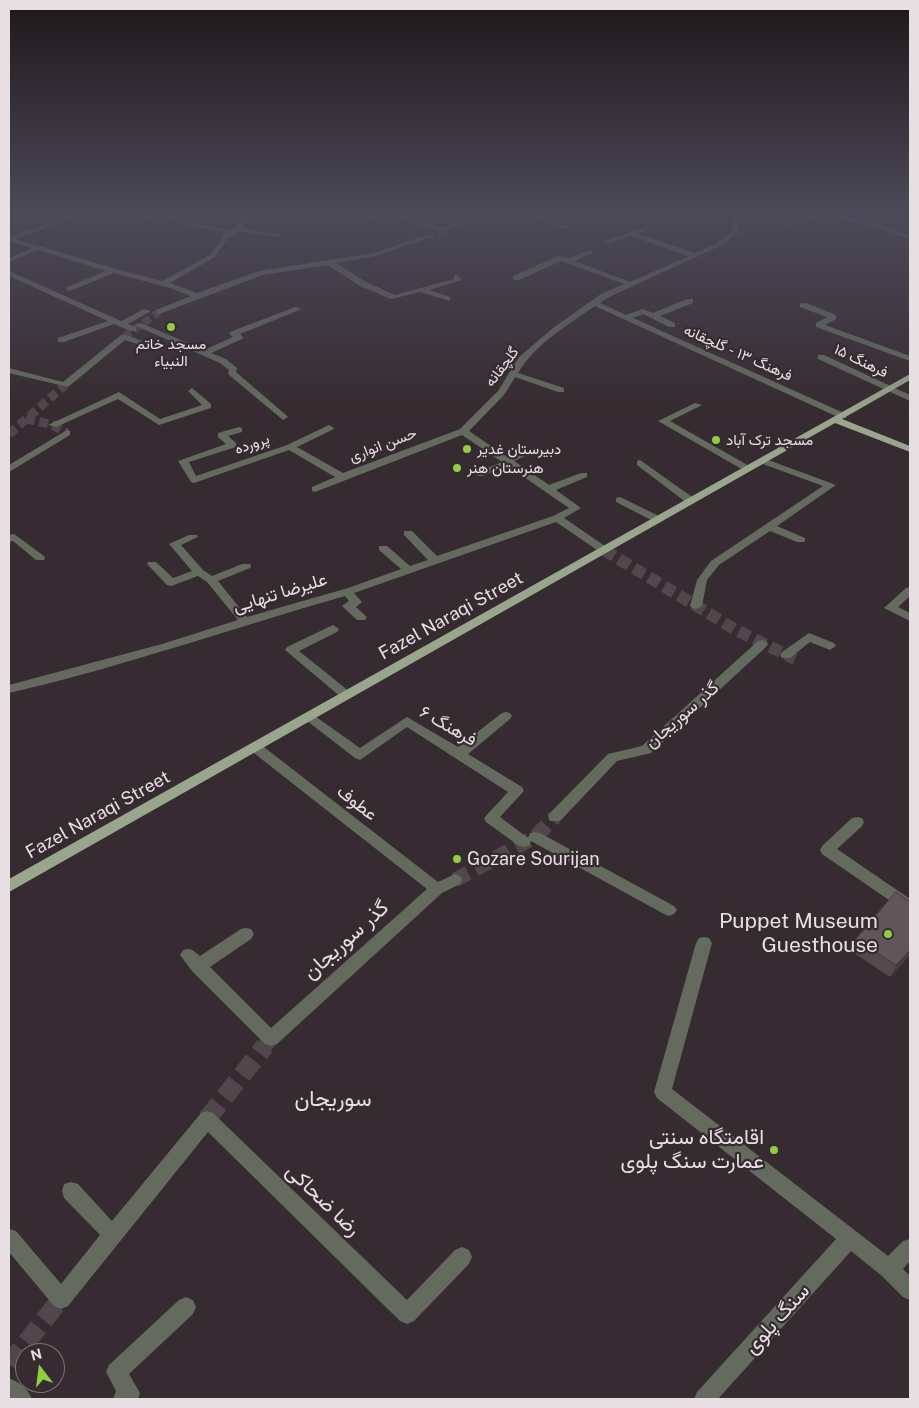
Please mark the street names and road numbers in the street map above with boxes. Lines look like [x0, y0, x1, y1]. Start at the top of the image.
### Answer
street label: فرهنگ ۱۳ - گلچقانه [681, 321, 795, 385]
street label: فرهنگ ۱۵ [831, 340, 891, 382]
street label: گلچقانه [481, 344, 523, 390]
street label: حسن انواری [347, 424, 419, 466]
street label: پرورده [232, 430, 272, 458]
street label: Fazel Naraqi Street [375, 567, 527, 665]
street label: علیرضا تنهایی [230, 568, 330, 618]
street label: گذر سوریجان [640, 677, 724, 753]
street label: فرهنگ ۶ [416, 701, 480, 751]
street label: Fazel Naraqi Street [22, 766, 174, 864]
street label: عطوف [333, 781, 381, 825]
street label: گذر سوریجان [298, 895, 394, 985]
street label: رضا ضحاکی [280, 1158, 366, 1242]
street label: سنگ پلوی [739, 1279, 815, 1359]

